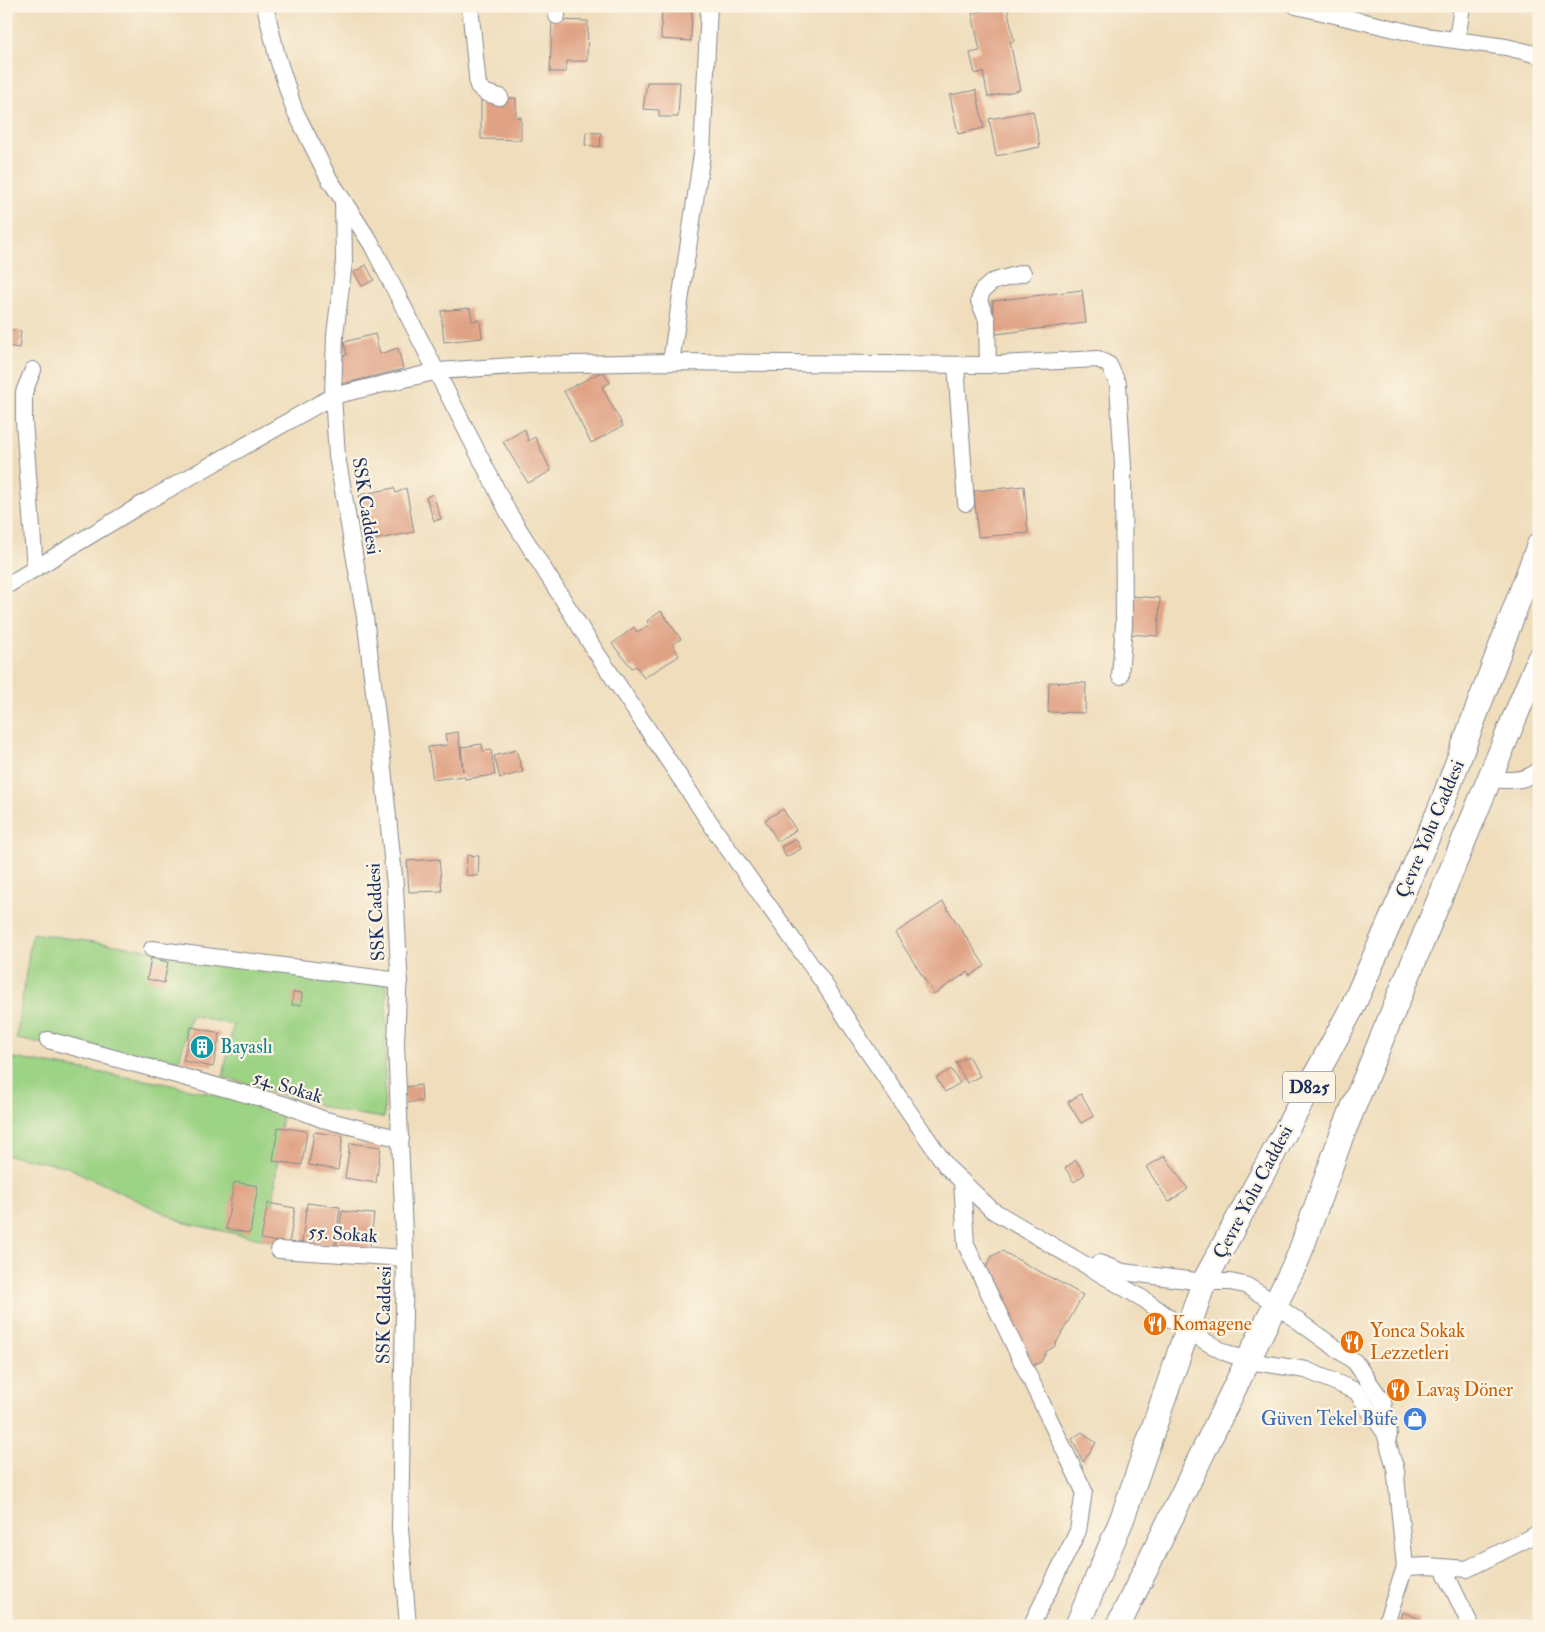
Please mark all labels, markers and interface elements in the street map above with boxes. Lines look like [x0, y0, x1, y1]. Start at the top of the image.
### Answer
street label: SSK Caddesi [346, 456, 386, 556]
street label: Çevre Yolu Caddesi [1390, 756, 1470, 902]
street label: SSK Caddesi [361, 862, 391, 962]
building icon: Bayaslı [189, 1034, 215, 1060]
place label: Bayaslı [220, 1035, 273, 1059]
street label: 54. Sokak [250, 1065, 326, 1109]
road number: D825 [1283, 1072, 1335, 1102]
street label: Çevre Yolu Caddesi [1208, 1121, 1298, 1263]
street label: 55. Sokak [307, 1220, 379, 1248]
street label: SSK Caddesi [371, 1266, 397, 1364]
restaurant icon: Komagene [1142, 1311, 1168, 1337]
place label: Komagene [1172, 1312, 1252, 1336]
place label: Yonca Sokak Lezzetleri [1370, 1319, 1465, 1365]
restaurant icon: Yonca Sokak Lezzetleri [1339, 1329, 1365, 1355]
restaurant icon: Lavaş Döner [1385, 1377, 1411, 1403]
place label: Lavaş Döner [1416, 1378, 1513, 1402]
shop icon: Güven Tekel Büfe [1402, 1406, 1428, 1432]
place label: Güven Tekel Büfe [1261, 1407, 1398, 1431]

